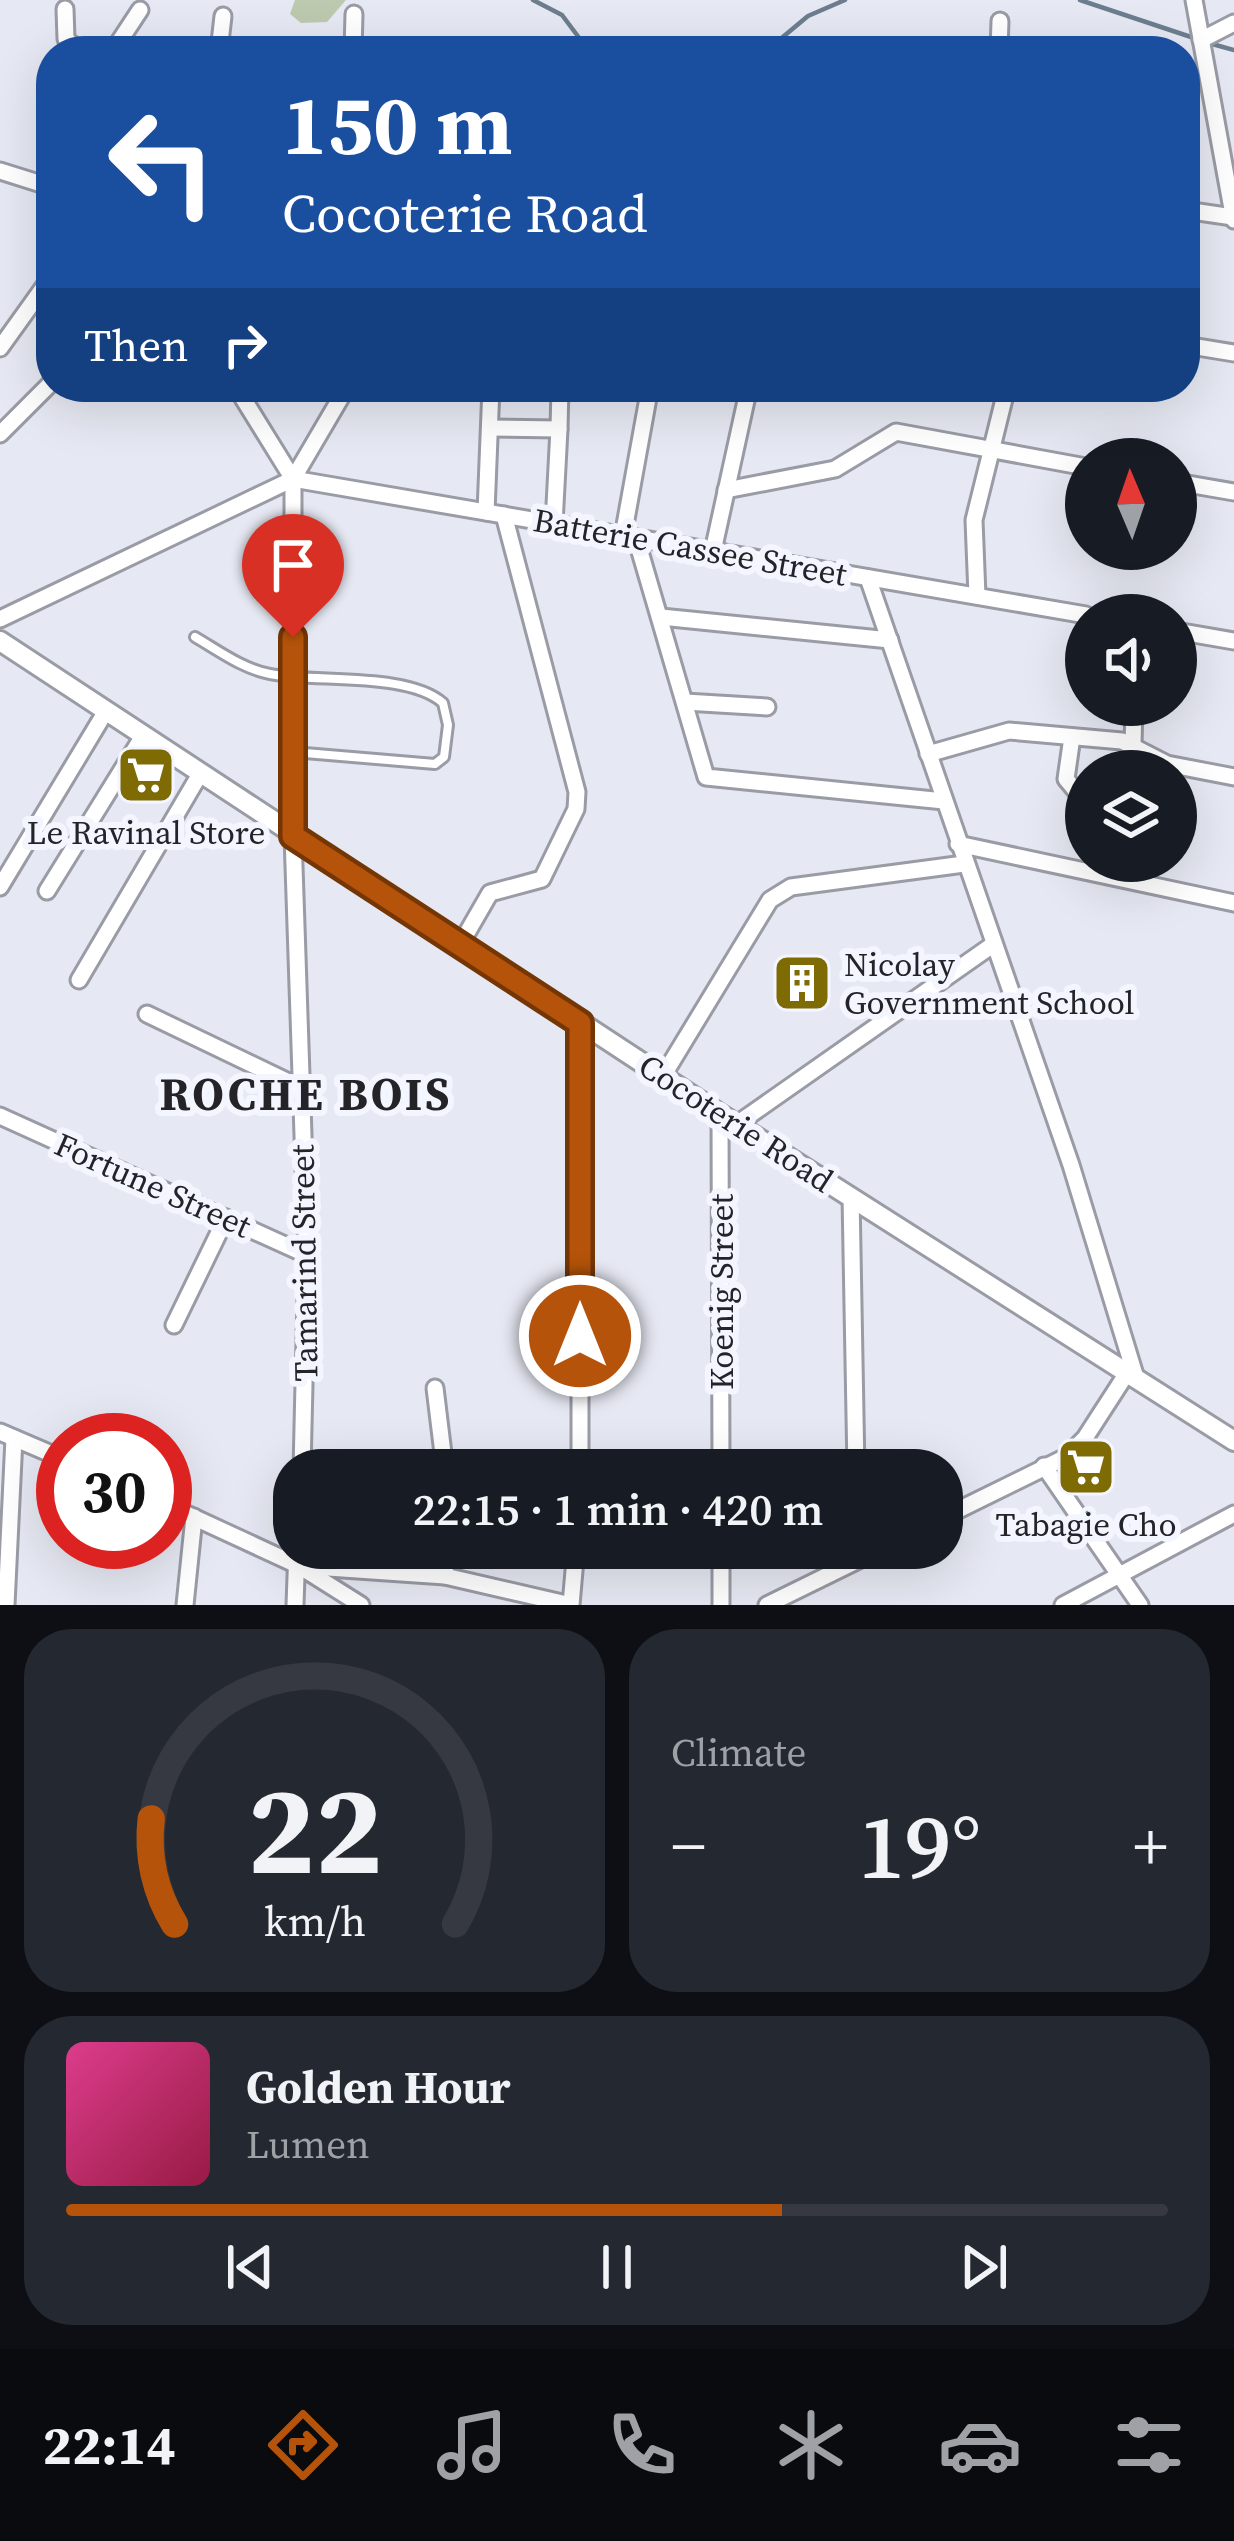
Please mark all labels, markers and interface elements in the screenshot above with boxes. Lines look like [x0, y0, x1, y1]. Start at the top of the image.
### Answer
text: 150 m [282, 67, 513, 182]
icon: left [84, 84, 240, 240]
text: Cocoterie Road [282, 176, 648, 250]
icon: right [212, 312, 278, 378]
text: Then [84, 314, 188, 376]
north arrow [1065, 438, 1197, 570]
map controls [1065, 438, 1197, 882]
street label: Batterie Cassee Street [530, 497, 850, 597]
pin [242, 514, 344, 637]
icon: arrive [260, 532, 326, 598]
button: sound [1065, 594, 1197, 726]
supermarket icon: Le Ravinal Store [115, 744, 177, 806]
button: layers [1065, 750, 1197, 882]
place label: Le Ravinal Store [27, 810, 265, 855]
place label: Nicolay Government School [844, 942, 1135, 1025]
building icon: Nicolay Government School [771, 952, 833, 1014]
street label: Cocoterie Road [630, 1043, 842, 1203]
district label: ROCHE BOIS [160, 1063, 452, 1125]
street label: Fortune Street [48, 1122, 258, 1248]
street label: Tamarind Street [279, 1144, 329, 1382]
street label: Koenig Street [699, 1194, 744, 1390]
position arrow [517, 1273, 643, 1399]
speed limit sign: 30 [36, 1413, 192, 1569]
supermarket icon: Tabagie Cho [1055, 1436, 1117, 1498]
text: 22:15 · 1 min · 420 m [413, 1478, 823, 1540]
place label: Tabagie Cho [995, 1502, 1177, 1547]
text: Climate [671, 1726, 806, 1779]
text: 22 [247, 1744, 382, 1915]
text: 19° [858, 1785, 981, 1908]
text: − [671, 1801, 706, 1891]
text: + [1133, 1801, 1168, 1891]
text: km/h [263, 1891, 366, 1949]
text: Golden Hour [246, 2056, 510, 2118]
text: Lumen [246, 2118, 370, 2171]
icon: previous [217, 2234, 283, 2300]
icon: pause [584, 2234, 650, 2300]
icon: next [951, 2234, 1017, 2300]
icon: directions [261, 2403, 345, 2487]
icon: music [430, 2403, 514, 2487]
icon: phone [600, 2403, 684, 2487]
icon: climate [769, 2403, 853, 2487]
icon: car [938, 2403, 1022, 2487]
icon: filters [1107, 2403, 1191, 2487]
text: 22:14 [43, 2408, 176, 2482]

